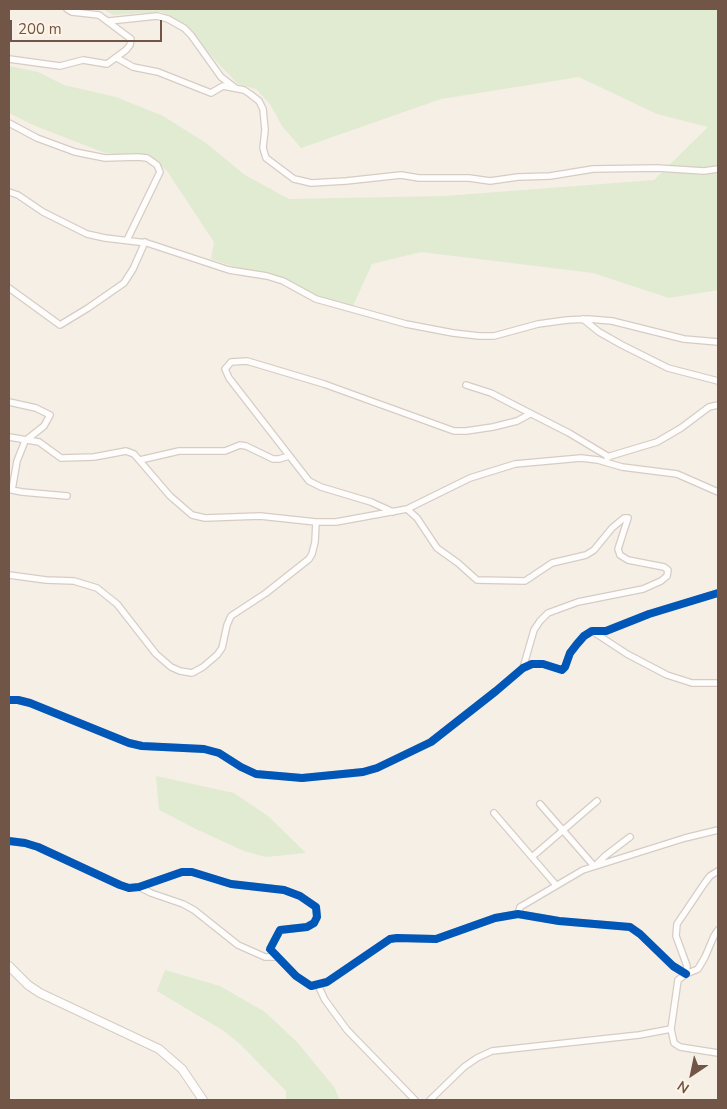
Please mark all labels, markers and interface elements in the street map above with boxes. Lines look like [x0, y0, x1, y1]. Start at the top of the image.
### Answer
scale bar [12, 10, 165, 42]
text: 200 m [18, 19, 62, 39]
north arrow [667, 1049, 717, 1099]
text: N [674, 1076, 693, 1098]

